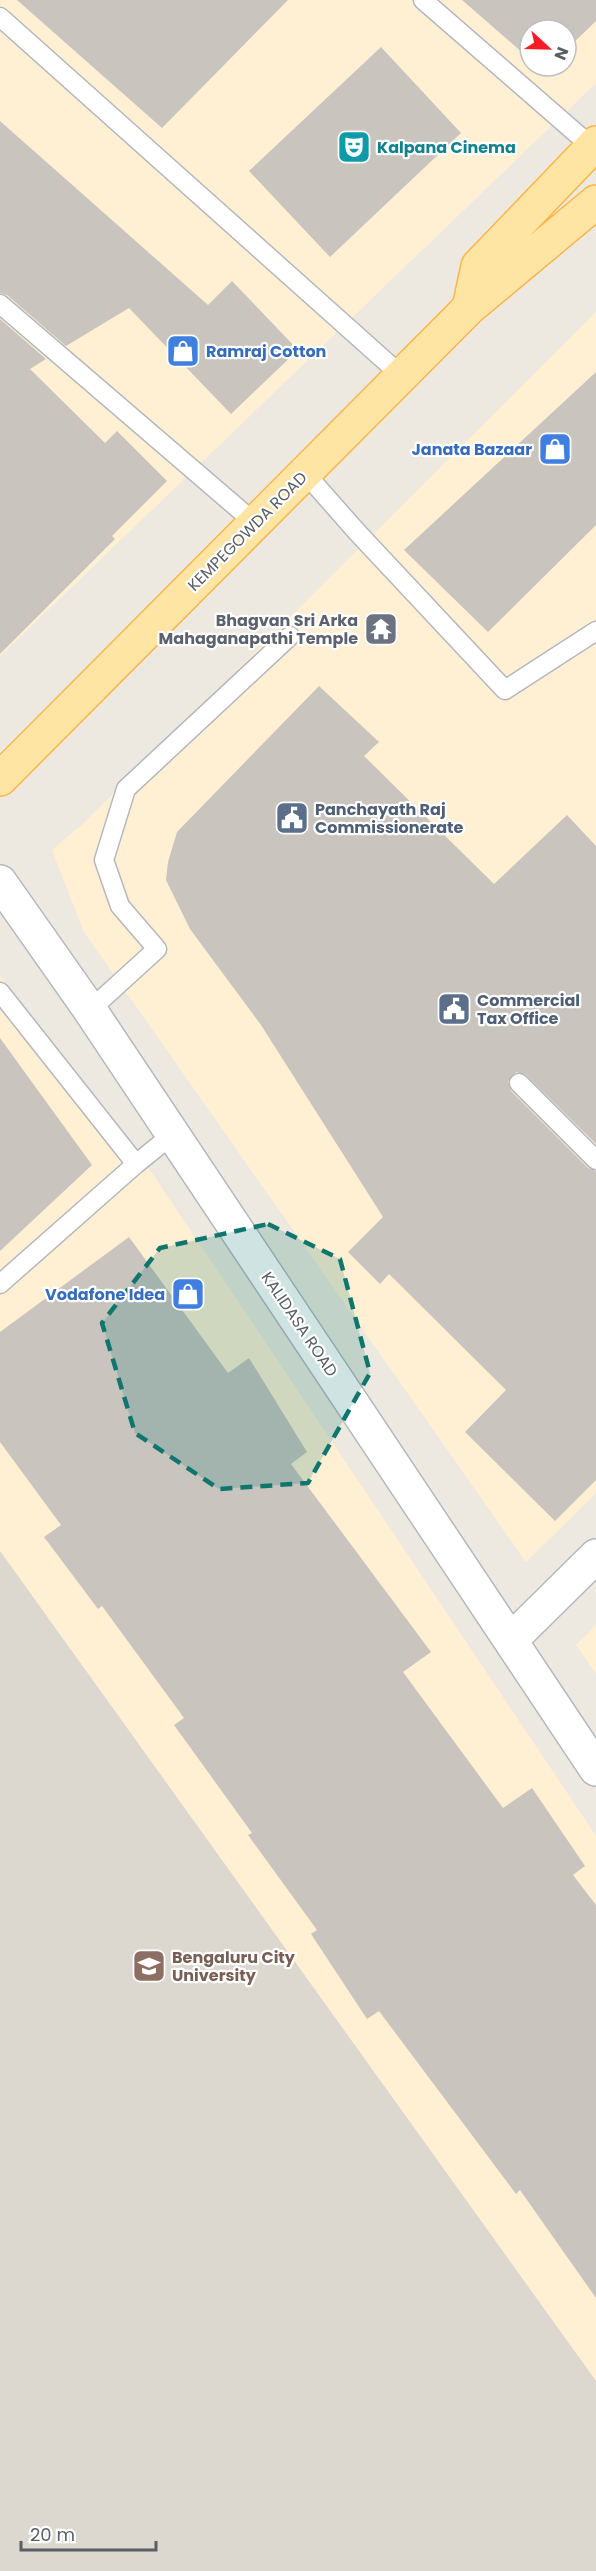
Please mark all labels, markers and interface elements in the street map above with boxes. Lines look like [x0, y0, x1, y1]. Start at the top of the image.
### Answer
north arrow [518, 18, 578, 78]
text: N [549, 44, 574, 63]
theatre icon: Kalpana Cinema [336, 129, 372, 165]
place label: Kalpana Cinema [377, 136, 516, 159]
shop icon: Ramraj Cotton [165, 333, 201, 369]
place label: Ramraj Cotton [206, 340, 326, 363]
shop icon: Janata Bazaar [537, 431, 573, 467]
place label: Janata Bazaar [412, 438, 532, 461]
street label: KEMPEGOWDA ROAD [182, 466, 312, 596]
place label: Bhagvan Sri Arka Mahaganapathi Temple [159, 609, 358, 650]
temple icon: Bhagvan Sri Arka Mahaganapathi Temple [363, 611, 399, 647]
place label: Panchayath Raj Commissionerate [315, 798, 464, 839]
public building icon: Panchayath Raj Commissionerate [274, 800, 310, 836]
place label: Commercial Tax Office [477, 989, 580, 1030]
public building icon: Commercial Tax Office [436, 991, 472, 1027]
street label: KALIDASA ROAD [256, 1267, 343, 1381]
shop icon: Vodafone Idea [170, 1276, 206, 1312]
place label: Vodafone Idea [45, 1283, 165, 1306]
place label: Bengaluru City University [172, 1946, 296, 1987]
school or university icon: Bengaluru City University [131, 1948, 167, 1984]
scale bar [21, 2514, 156, 2552]
text: 20 m [30, 2522, 75, 2547]

